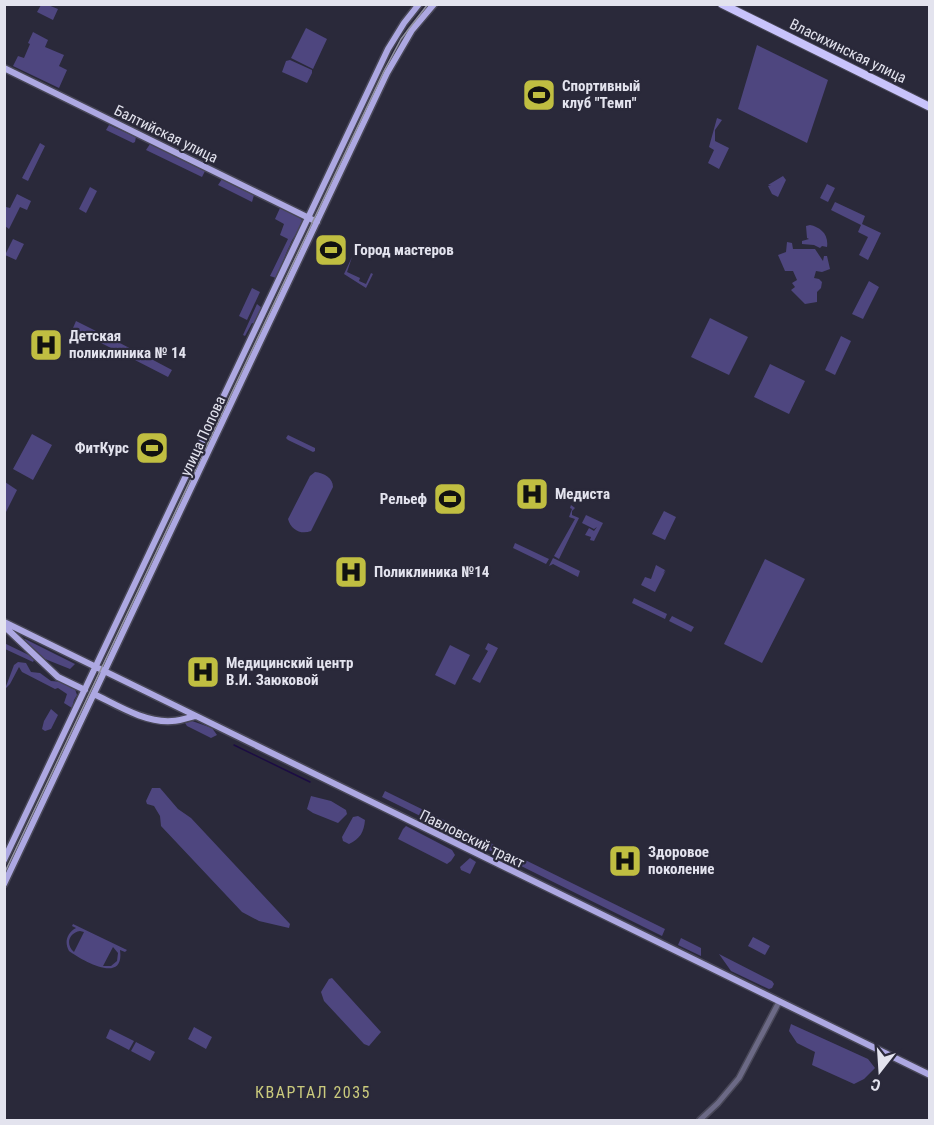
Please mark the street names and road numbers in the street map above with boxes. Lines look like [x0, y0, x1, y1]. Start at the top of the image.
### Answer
street label: Власихинская улица [787, 15, 909, 87]
street label: Балтийская улица [111, 101, 221, 167]
street label: улица Попова [177, 393, 229, 479]
street label: Павловский тракт [417, 806, 527, 872]

